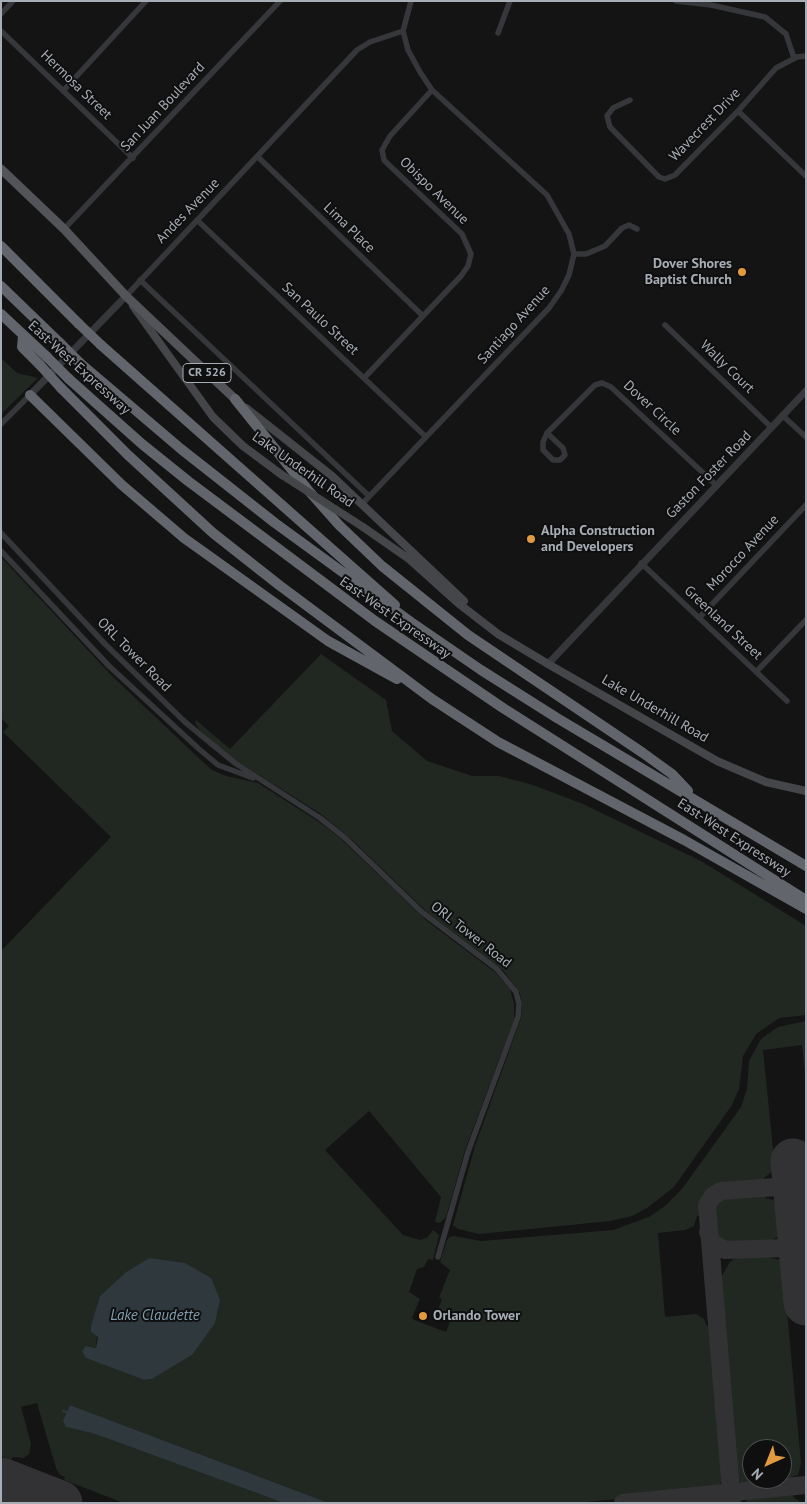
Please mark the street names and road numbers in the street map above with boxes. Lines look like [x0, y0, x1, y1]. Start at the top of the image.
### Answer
street label: Hermosa Street [37, 47, 115, 123]
street label: San Juan Boulevard [117, 59, 209, 155]
street label: Wavecrest Drive [666, 85, 744, 165]
street label: Obispo Avenue [396, 154, 472, 228]
street label: Andes Avenue [153, 175, 223, 247]
street label: Lima Place [320, 199, 378, 257]
street label: San Paulo Street [278, 279, 362, 359]
street label: Santiago Avenue [474, 282, 554, 368]
street label: East-West Expressway [24, 318, 134, 418]
street label: Wally Court [696, 337, 758, 397]
road number: CR 526 [183, 363, 231, 382]
street label: Dover Circle [620, 377, 684, 439]
street label: Gaston Foster Road [663, 428, 755, 522]
street label: Lake Underhill Road [249, 429, 357, 511]
street label: Morocco Avenue [704, 512, 782, 594]
street label: East-West Expressway [336, 573, 454, 663]
street label: Greenland Street [680, 582, 766, 664]
street label: ORL Tower Road [94, 615, 174, 695]
street label: Lake Underhill Road [599, 672, 711, 746]
street label: East-West Expressway [674, 795, 794, 881]
street label: ORL Tower Road [427, 898, 515, 972]

